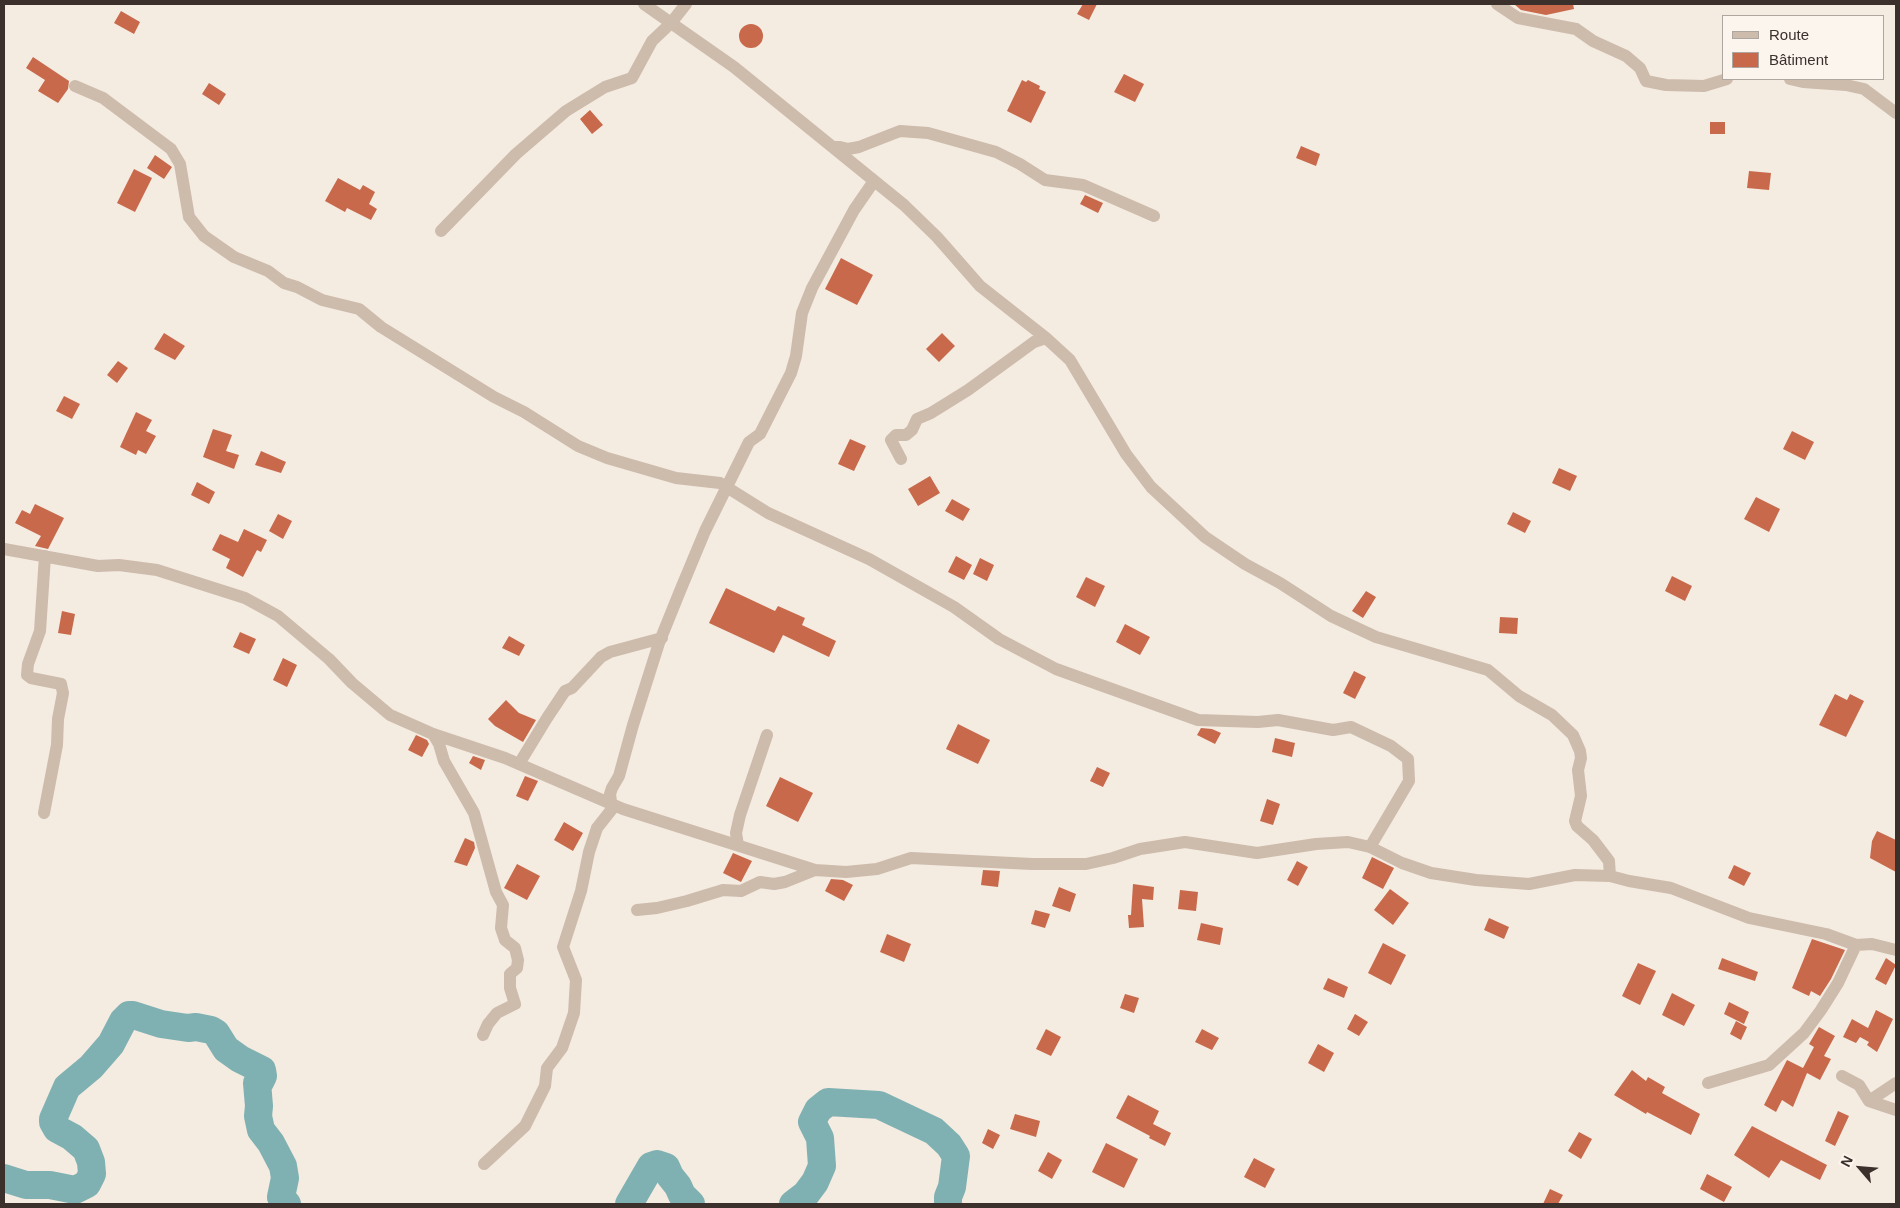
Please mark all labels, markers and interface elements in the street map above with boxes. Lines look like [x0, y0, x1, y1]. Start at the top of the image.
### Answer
legend [1722, 15, 1885, 80]
text: Route [1769, 26, 1809, 43]
text: Bâtiment [1769, 51, 1828, 68]
north arrow [1835, 1143, 1885, 1193]
text: N [1837, 1153, 1856, 1169]

